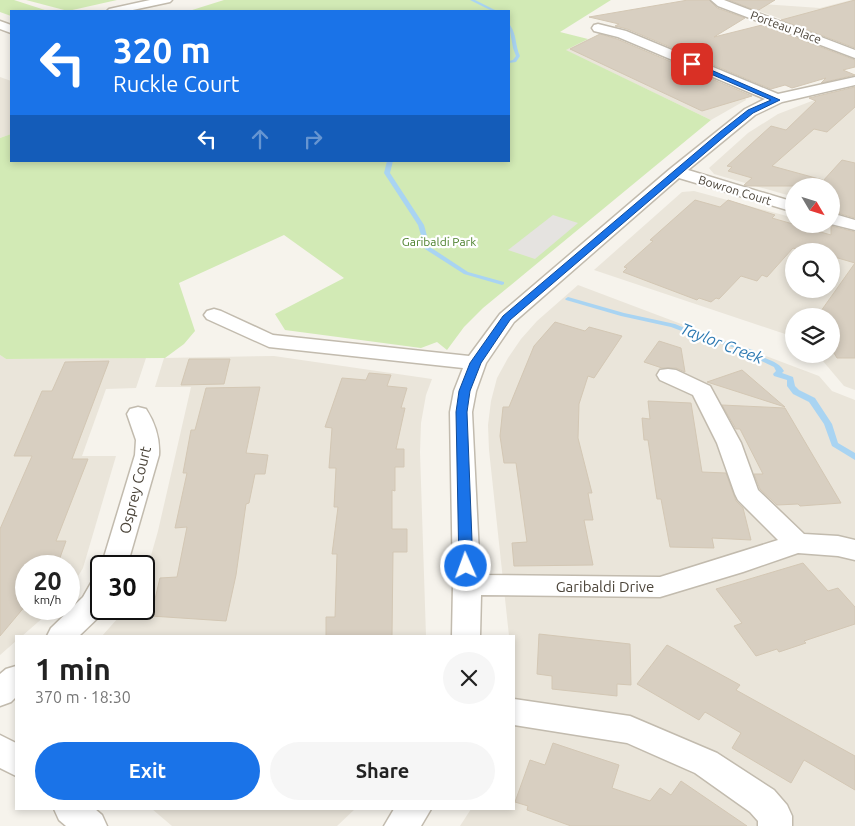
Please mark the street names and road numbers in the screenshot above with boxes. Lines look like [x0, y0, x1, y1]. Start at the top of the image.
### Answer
street label: Porteau Place [749, 8, 823, 46]
street label: Bowron Court [697, 173, 773, 207]
street label: Osprey Court [116, 444, 154, 536]
street label: Garibaldi Drive [556, 578, 654, 595]

